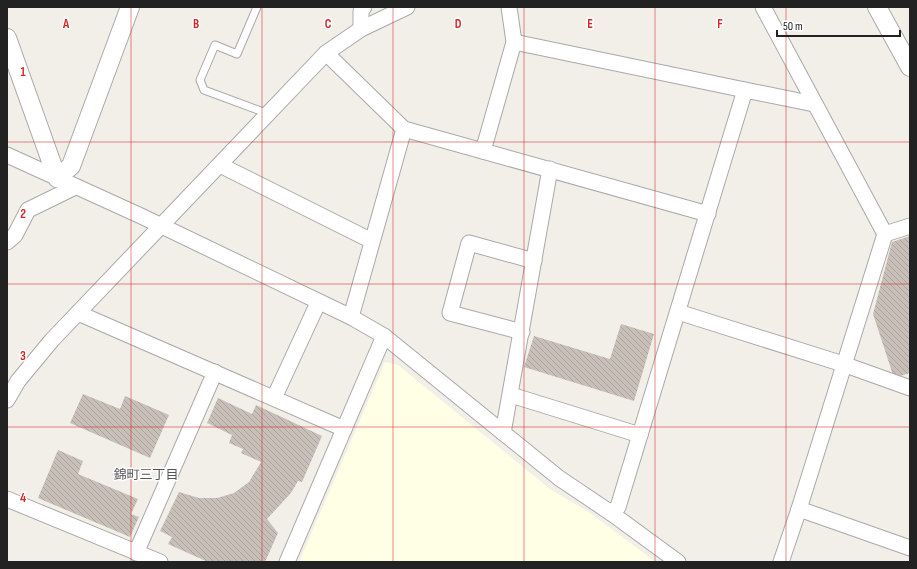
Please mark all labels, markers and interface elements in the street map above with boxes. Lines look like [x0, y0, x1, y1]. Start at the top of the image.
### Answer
scale bar [777, 12, 900, 38]
text: A [62, 16, 70, 32]
text: B [193, 16, 199, 32]
text: C [325, 16, 332, 32]
text: D [455, 16, 462, 32]
text: E [587, 16, 593, 32]
text: F [717, 16, 723, 32]
text: 50 m [783, 19, 803, 34]
text: 1 [20, 64, 26, 80]
text: 2 [20, 206, 26, 222]
text: 3 [20, 348, 26, 364]
district label: 錦町三丁目 [113, 467, 179, 483]
text: 4 [20, 490, 26, 506]

